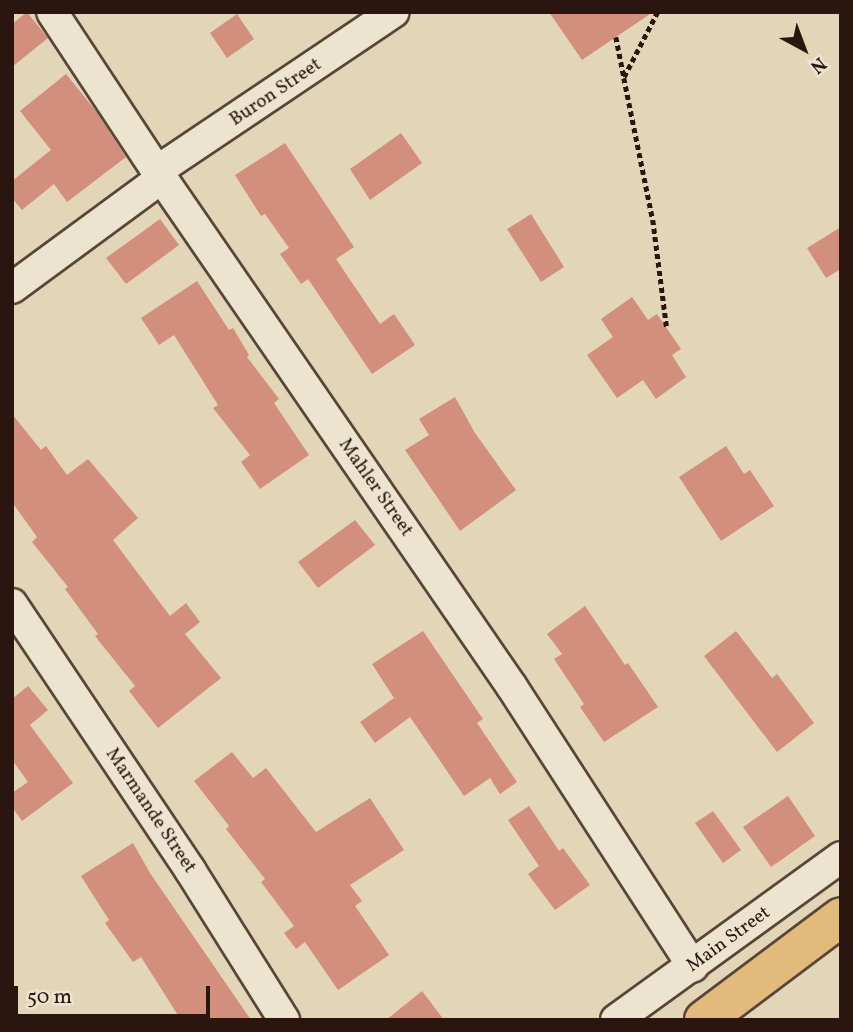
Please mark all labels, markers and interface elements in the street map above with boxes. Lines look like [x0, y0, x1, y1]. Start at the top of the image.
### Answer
north arrow [769, 14, 839, 84]
text: N [804, 51, 832, 79]
street label: Buron Street [226, 54, 326, 132]
street label: Mahler Street [333, 434, 417, 542]
street label: Marmande Street [100, 744, 200, 878]
street label: Main Street [683, 902, 775, 978]
scale bar [18, 972, 214, 1016]
text: 50 m [27, 983, 72, 1012]

